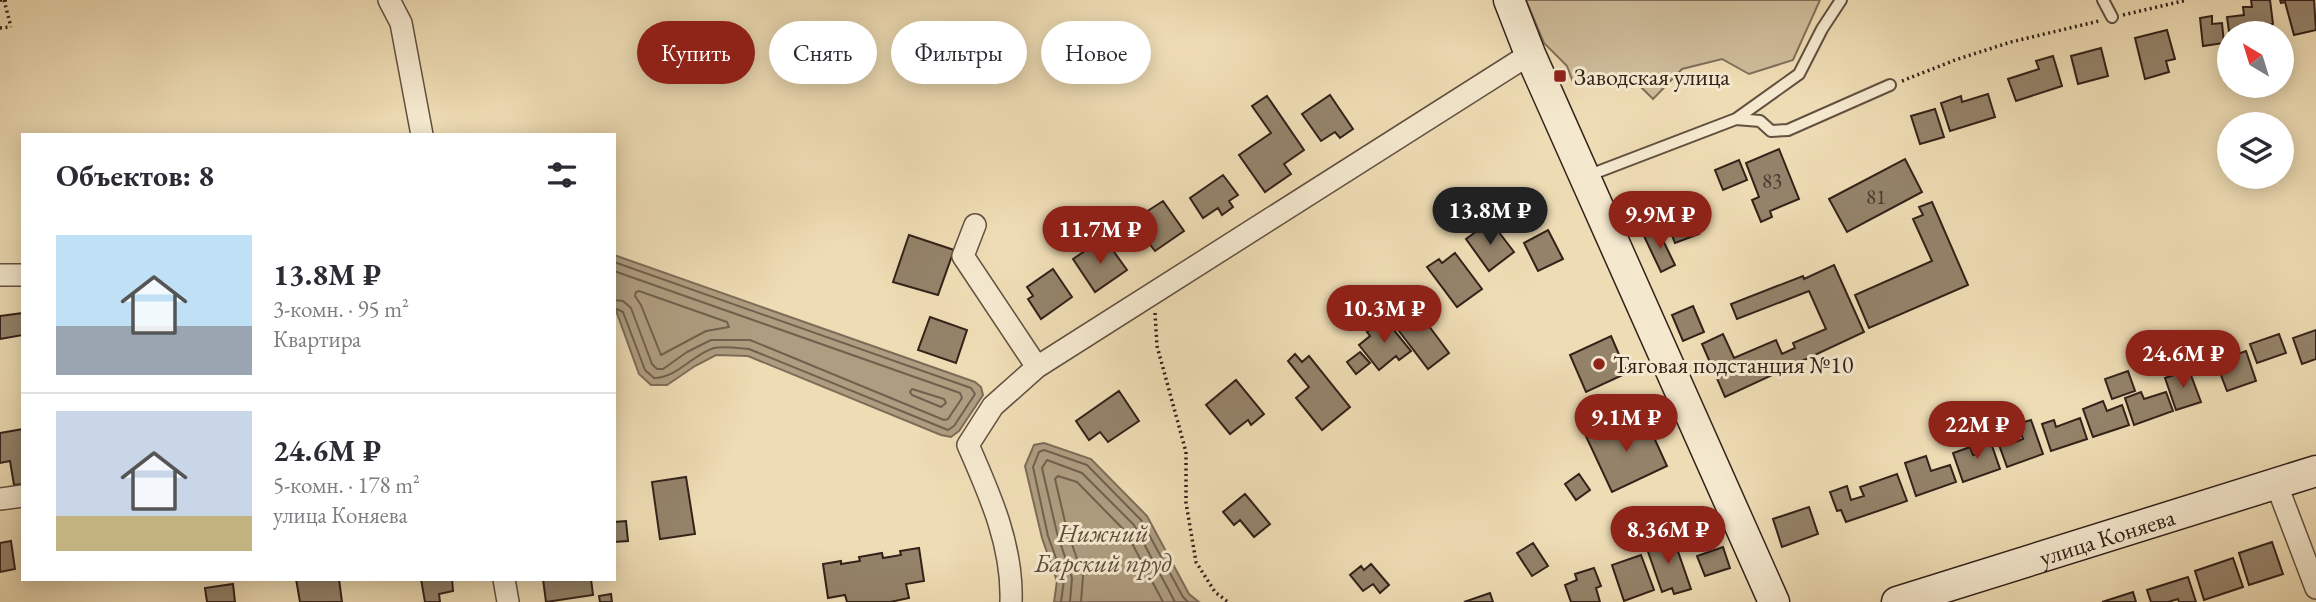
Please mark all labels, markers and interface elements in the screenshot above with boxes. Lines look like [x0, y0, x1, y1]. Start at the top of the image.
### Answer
chip: Купить [637, 21, 755, 84]
chip: Снять [769, 21, 877, 84]
chip: Фильтры [891, 21, 1027, 84]
chip: Новое [1041, 21, 1151, 84]
north arrow [2217, 21, 2294, 98]
map controls [2217, 21, 2294, 189]
place label: Заводская улица [1574, 61, 1730, 92]
marker: Заводская улица [1552, 68, 1568, 84]
button: layers [2217, 112, 2294, 189]
text: Объектов: 8 [56, 156, 214, 195]
icon: filters [543, 156, 581, 194]
house number: 83 [1762, 167, 1782, 194]
house number: 81 [1866, 183, 1886, 210]
pin: 13.8M ₽ [1425, 188, 1555, 247]
pin: 9.9M ₽ [1603, 191, 1717, 251]
text: 13.8M ₽ [1449, 195, 1531, 225]
text: 9.9M ₽ [1625, 199, 1695, 229]
pin: 11.7M ₽ [1035, 206, 1165, 266]
text: 11.7M ₽ [1059, 214, 1141, 244]
text: 13.8M ₽ [273, 255, 381, 294]
icon: home [112, 263, 196, 347]
pin: 10.3M ₽ [1319, 286, 1449, 345]
text: 10.3M ₽ [1343, 293, 1425, 323]
text: 3-комн. · 95 m² [273, 294, 409, 324]
text: Квартира [273, 324, 361, 354]
pin: 24.6M ₽ [2118, 330, 2248, 390]
text: 24.6M ₽ [2142, 338, 2224, 368]
place label: Тяговая подстанция №10 [1613, 349, 1853, 380]
marker: Тяговая подстанция №10 [1591, 356, 1607, 372]
pin: 9.1M ₽ [1569, 394, 1683, 454]
text: 9.1M ₽ [1591, 402, 1661, 432]
pin: 22M ₽ [1928, 402, 2026, 461]
text: 22M ₽ [1944, 409, 2010, 439]
text: 24.6M ₽ [273, 431, 381, 470]
icon: home [112, 439, 196, 523]
text: 5-комн. · 178 m² [273, 470, 420, 500]
text: улица Коняева [273, 500, 408, 530]
street label: улица Коняева [2035, 500, 2179, 572]
pin: 8.36M ₽ [1603, 506, 1733, 566]
text: 8.36M ₽ [1627, 514, 1709, 544]
water label: Нижний Барский пруд [1033, 516, 1172, 580]

